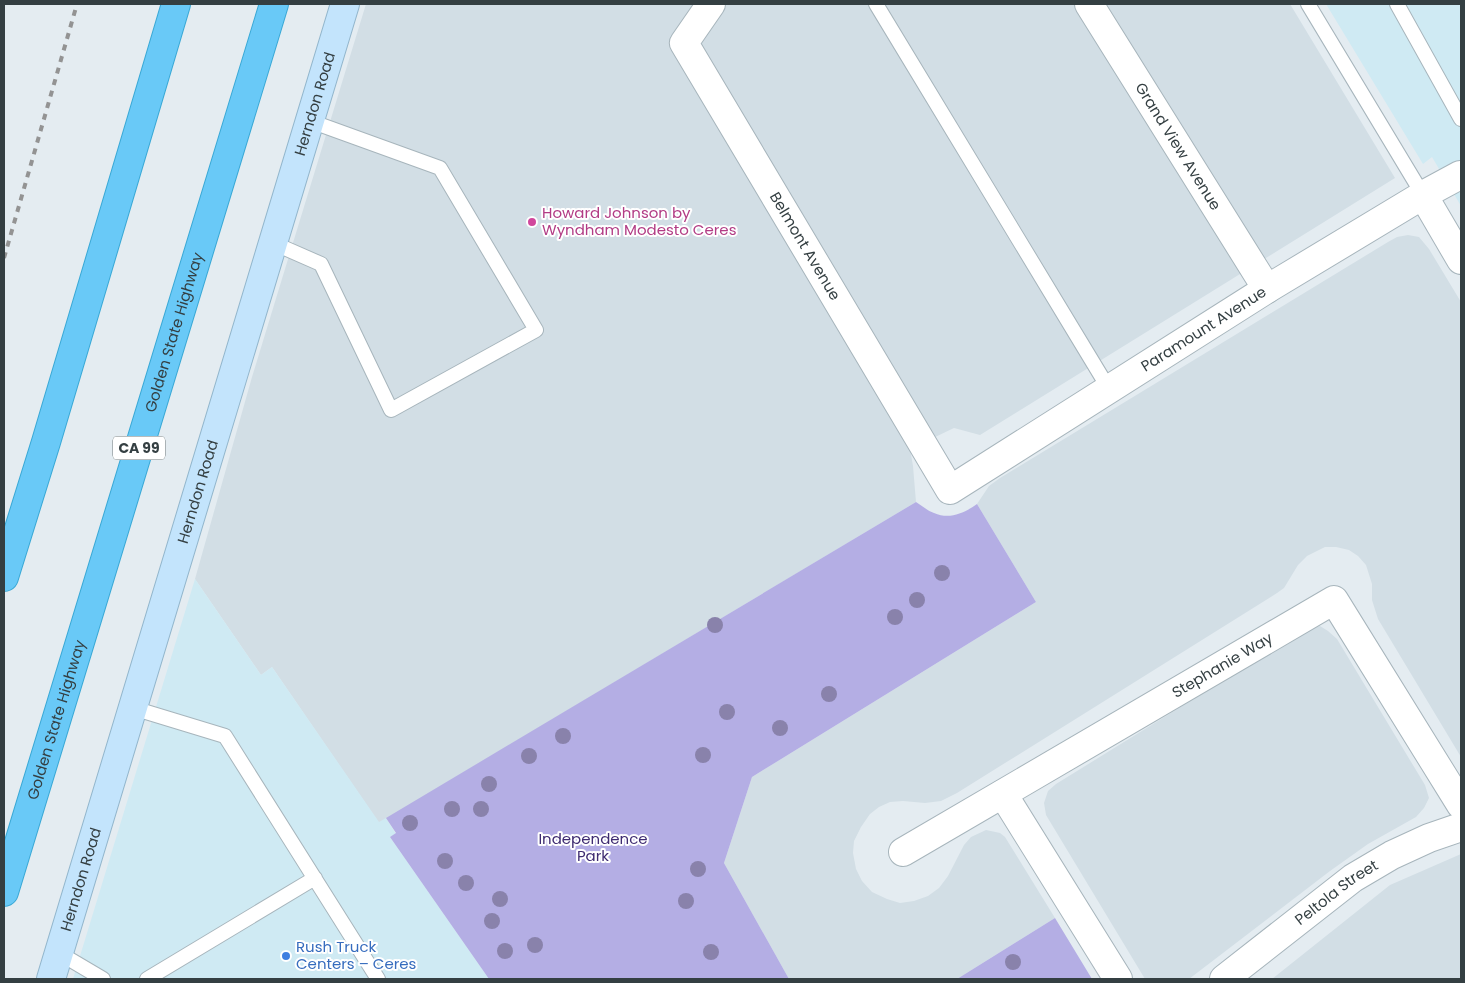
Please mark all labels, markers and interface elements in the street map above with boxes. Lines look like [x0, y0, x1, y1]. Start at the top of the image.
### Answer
street label: Herndon Road [289, 49, 340, 158]
street label: Grand View Avenue [1131, 78, 1226, 214]
street label: Belmont Avenue [765, 188, 846, 304]
place label: Howard Johnson by Wyndham Modesto Ceres [542, 202, 737, 240]
marker: Howard Johnson by Wyndham Modesto Ceres [526, 216, 538, 228]
street label: Golden State Highway [140, 249, 208, 415]
street label: Paramount Avenue [1137, 281, 1270, 376]
road number: CA 99 [113, 436, 165, 459]
street label: Herndon Road [172, 437, 223, 546]
street label: Stephanie Way [1168, 627, 1277, 702]
street label: Golden State Highway [22, 637, 90, 802]
street label: Herndon Road [55, 825, 106, 934]
park label: Independence Park [538, 828, 648, 866]
street label: Peltola Street [1290, 855, 1382, 930]
place label: Rush Truck Centers – Ceres [296, 936, 417, 974]
marker: Rush Truck Centers – Ceres [280, 950, 292, 962]

